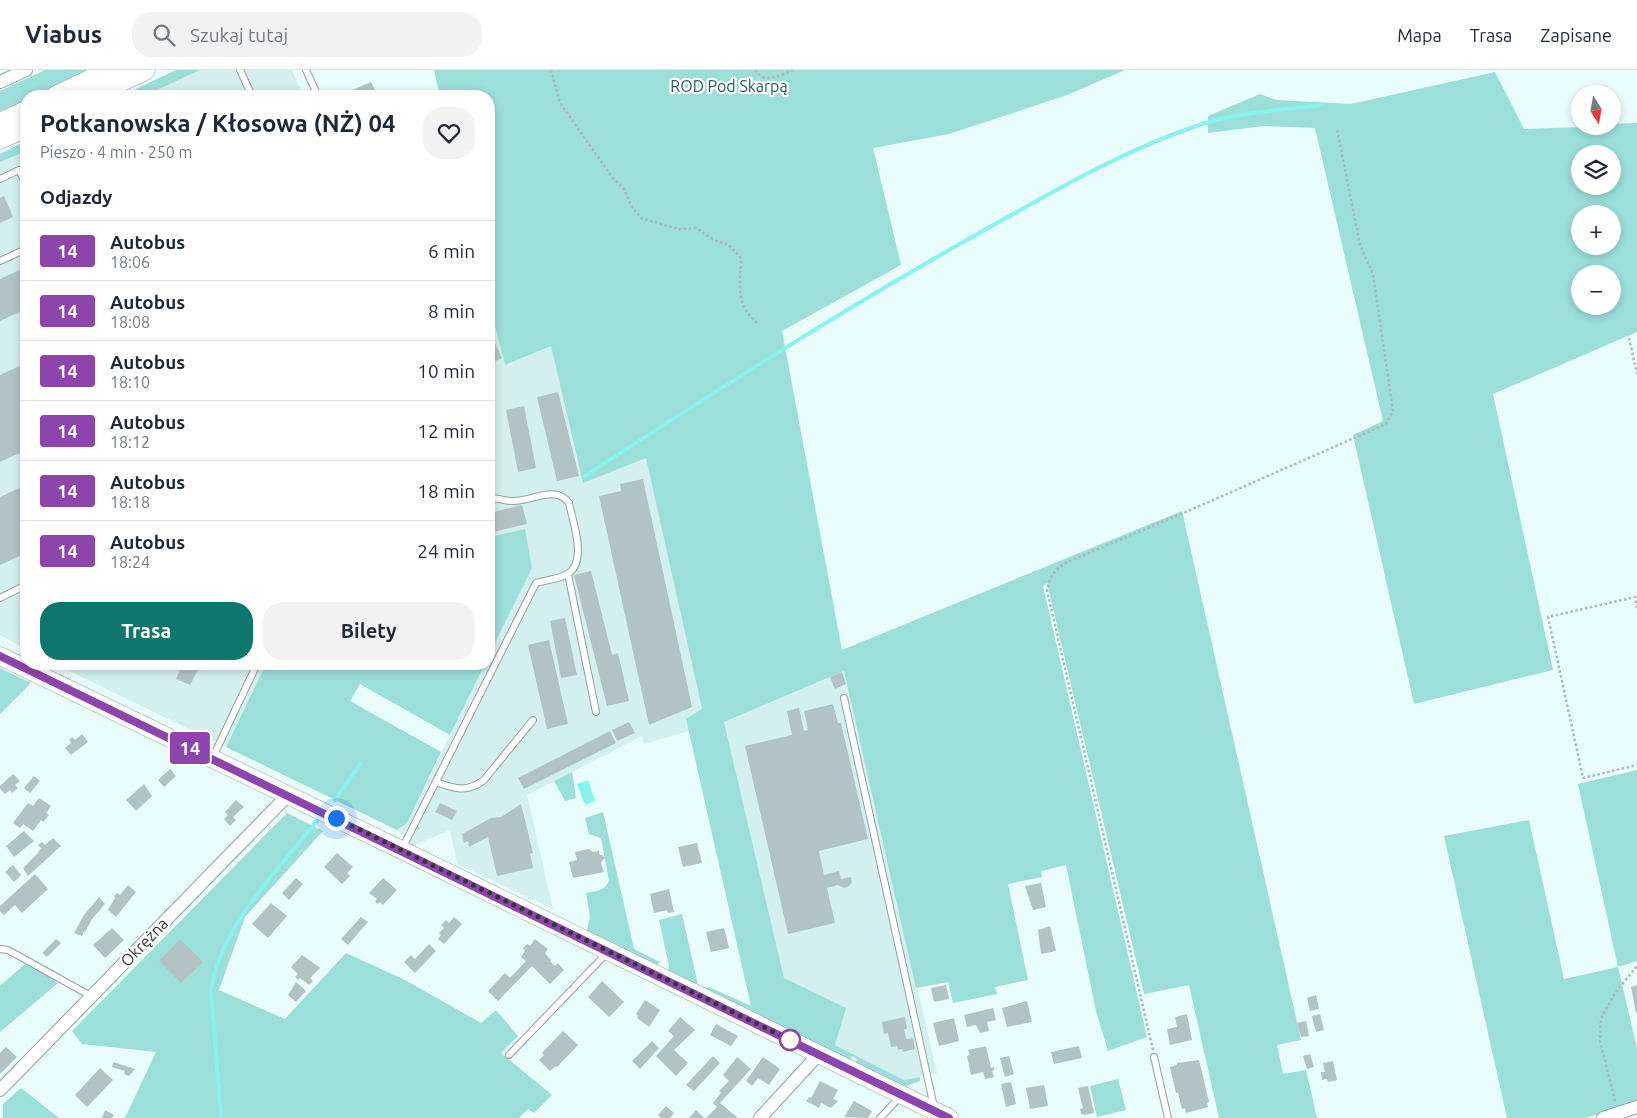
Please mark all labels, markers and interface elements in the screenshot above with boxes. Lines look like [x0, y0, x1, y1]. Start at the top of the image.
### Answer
search box [132, 12, 482, 57]
text: Viabus [25, 21, 102, 48]
icon: search [150, 21, 178, 49]
text: Szukaj tutaj [190, 24, 288, 46]
text: Mapa [1397, 25, 1442, 45]
text: Trasa [1470, 25, 1512, 45]
text: Zapisane [1540, 25, 1612, 45]
park label: ROD Pod Skarpą [670, 77, 788, 95]
north arrow [1571, 85, 1621, 135]
map controls [1571, 85, 1621, 315]
button: heart [423, 107, 475, 159]
text: Potkanowska / Kłosowa (NŻ) 04 [40, 110, 395, 137]
text: Pieszo · 4 min · 250 m [40, 143, 192, 161]
button: layers [1571, 145, 1621, 195]
text: Odjazdy [40, 186, 112, 208]
button: + [1571, 205, 1621, 255]
text: Autobus [110, 231, 185, 253]
text: 6 min [428, 240, 475, 262]
text: 14 [57, 241, 78, 261]
text: 18:06 [110, 253, 150, 271]
button: − [1571, 265, 1621, 315]
text: Autobus [110, 291, 185, 313]
text: 8 min [428, 300, 475, 322]
text: 14 [57, 301, 78, 321]
text: 18:08 [110, 313, 150, 331]
text: Autobus [110, 351, 185, 373]
text: 10 min [417, 360, 475, 382]
text: 14 [57, 361, 78, 381]
text: 18:10 [110, 373, 150, 391]
text: Autobus [110, 411, 185, 433]
text: 12 min [417, 420, 475, 442]
text: 14 [57, 421, 78, 441]
text: 18:12 [110, 433, 150, 451]
text: Autobus [110, 471, 185, 493]
text: 18 min [417, 480, 475, 502]
text: 14 [57, 481, 78, 501]
text: 18:18 [110, 493, 150, 511]
text: Autobus [110, 531, 185, 553]
text: 24 min [417, 540, 475, 562]
text: 14 [57, 541, 78, 561]
text: 18:24 [110, 553, 150, 571]
button: Trasa [40, 602, 253, 660]
button: Bilety [263, 602, 475, 660]
line badge: 14 [168, 732, 212, 764]
text: 14 [180, 738, 200, 758]
your location [324, 806, 349, 831]
street label: Okrężna [117, 914, 171, 970]
unlabelled marker [779, 1029, 801, 1051]

